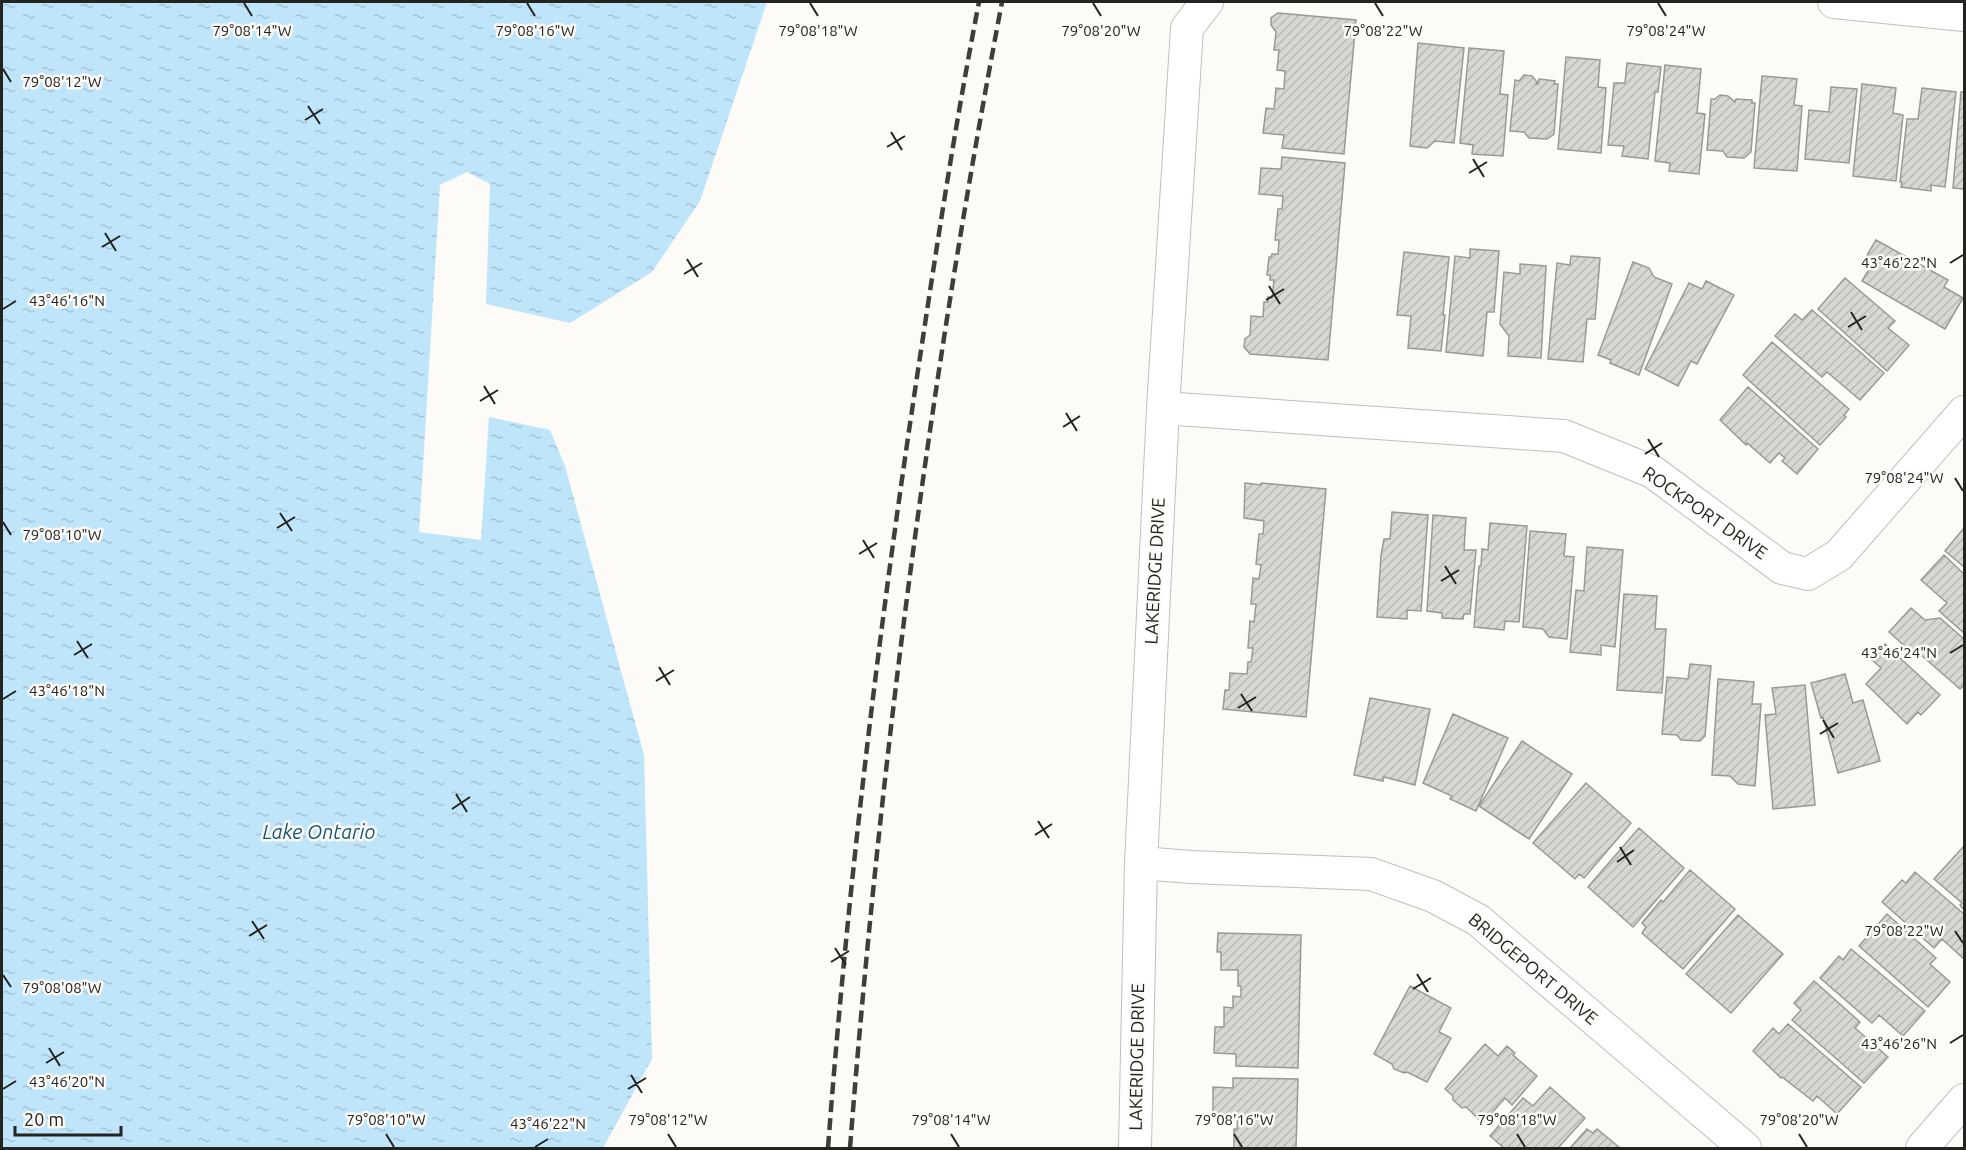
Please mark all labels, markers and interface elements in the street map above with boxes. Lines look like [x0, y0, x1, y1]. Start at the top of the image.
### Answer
text: 79°08'14"W [212, 22, 292, 39]
text: 79°08'16"W [495, 22, 575, 39]
text: 79°08'18"W [778, 22, 858, 39]
text: 79°08'20"W [1061, 22, 1141, 39]
text: 79°08'22"W [1343, 22, 1423, 39]
text: 79°08'24"W [1626, 22, 1706, 39]
text: 79°08'12"W [22, 73, 102, 90]
text: 43°46'22"N [1861, 254, 1937, 271]
text: 43°46'16"N [29, 292, 105, 309]
street label: ROCKPORT DRIVE [1640, 462, 1772, 563]
text: 79°08'24"W [1864, 469, 1944, 486]
street label: LAKERIDGE DRIVE [1140, 497, 1168, 645]
text: 79°08'10"W [22, 526, 102, 543]
text: 43°46'24"N [1861, 644, 1937, 661]
text: 43°46'18"N [29, 682, 105, 699]
water label: Lake Ontario [263, 820, 376, 843]
street label: BRIDGEPORT DRIVE [1465, 908, 1602, 1028]
text: 79°08'22"W [1864, 922, 1944, 939]
text: 79°08'08"W [22, 979, 102, 996]
street label: LAKERIDGE DRIVE [1125, 983, 1147, 1131]
text: 43°46'26"N [1861, 1035, 1937, 1052]
text: 43°46'20"N [29, 1073, 105, 1090]
scale bar [15, 1099, 122, 1137]
text: 20 m [24, 1109, 64, 1129]
text: 79°08'10"W [346, 1111, 426, 1128]
text: 79°08'12"W [628, 1111, 708, 1128]
text: 79°08'14"W [911, 1111, 991, 1128]
text: 79°08'16"W [1194, 1111, 1274, 1128]
text: 79°08'18"W [1477, 1111, 1557, 1128]
text: 79°08'20"W [1759, 1111, 1839, 1128]
text: 43°46'22"N [510, 1115, 586, 1132]

